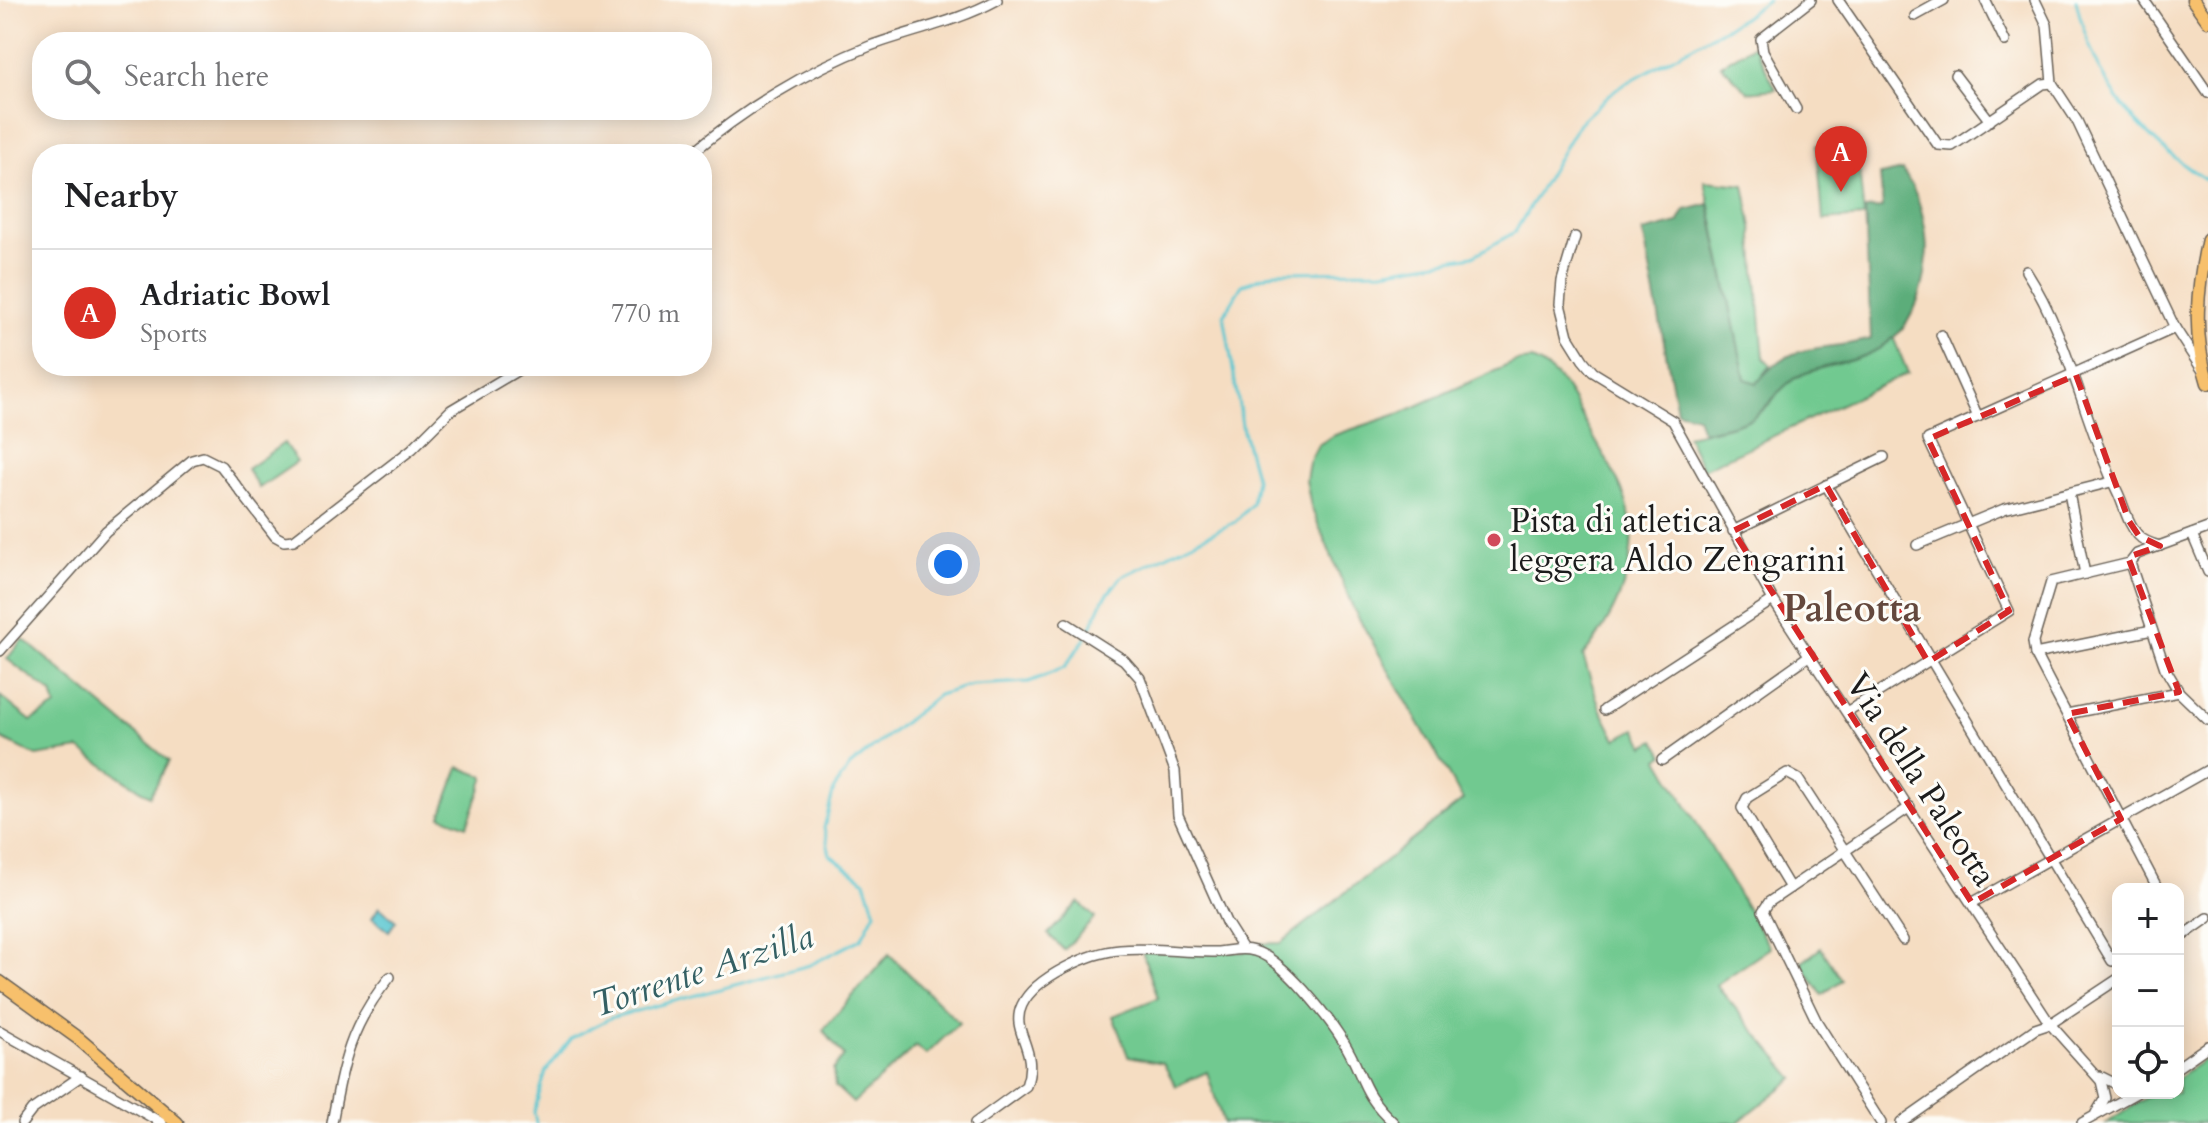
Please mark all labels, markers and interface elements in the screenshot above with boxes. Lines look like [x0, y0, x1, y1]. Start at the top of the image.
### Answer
search box [32, 32, 712, 120]
icon: search [60, 54, 104, 98]
text: Search here [124, 56, 269, 97]
pin: A [1815, 126, 1867, 192]
text: Nearby [64, 173, 179, 219]
text: Adriatic Bowl [140, 275, 330, 316]
text: A [80, 296, 100, 331]
text: 770 m [611, 296, 680, 331]
text: Sports [140, 316, 207, 351]
place label: Pista di atletica leggera Aldo Zengarini [1510, 498, 1846, 583]
marker: Pista di atletica leggera Aldo Zengarini [1485, 531, 1503, 549]
your location [928, 544, 968, 584]
district label: Paleotta [1783, 583, 1922, 635]
street label: Via della Paleotta [1835, 664, 2008, 896]
map controls [2112, 883, 2184, 1099]
button: + [2112, 883, 2184, 955]
water label: Torrente Arzilla [585, 912, 820, 1029]
button: − [2112, 955, 2184, 1027]
button: locate [2112, 1027, 2184, 1099]

